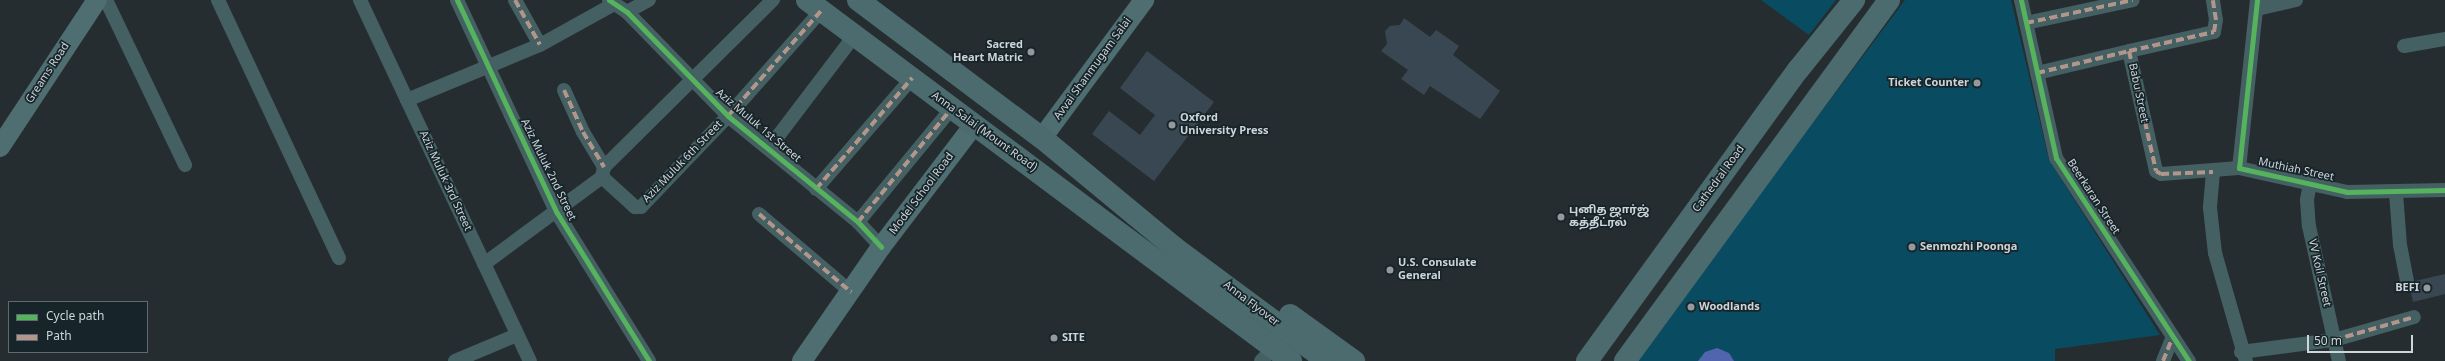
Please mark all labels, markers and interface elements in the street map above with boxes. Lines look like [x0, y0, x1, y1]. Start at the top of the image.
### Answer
street label: Avvai Shanmugam Salai [1051, 15, 1135, 123]
place label: Sacred Heart Matric [953, 39, 1023, 65]
street label: Greams Road [24, 40, 72, 106]
marker: Sacred Heart Matric [1026, 47, 1036, 57]
street label: Babu Street [2125, 62, 2151, 124]
place label: Ticket Counter [1888, 76, 1969, 90]
marker: Ticket Counter [1972, 78, 1982, 88]
street label: Aziz Muluk 1st Street [713, 86, 803, 166]
street label: Anna Salai (Mount Road) [929, 89, 1039, 175]
place label: Oxford University Press [1180, 112, 1268, 138]
street label: Aziz Muluk 2nd Street [518, 117, 578, 223]
street label: Aziz Muluk 6th Street [640, 118, 726, 206]
marker: Oxford University Press [1167, 120, 1177, 130]
street label: Aziz Muluk 3rd Street [416, 129, 474, 233]
street label: Cathedral Road [1690, 143, 1748, 215]
street label: Model School Road [887, 151, 957, 237]
street label: Muthiah Street [2257, 156, 2335, 184]
street label: Beerkaran Street [2064, 157, 2122, 237]
place label: புனித ஜார்ஜ் கத்தீட்ரல் [1569, 204, 1649, 230]
marker: புனித ஜார்ஜ் கத்தீட்ரல் [1556, 212, 1566, 222]
street label: VV Koil Street [2305, 238, 2333, 308]
place label: Senmozhi Poonga [1920, 240, 2017, 254]
marker: Senmozhi Poonga [1907, 242, 1917, 252]
place label: U.S. Consulate General [1398, 257, 1477, 283]
marker: U.S. Consulate General [1385, 265, 1395, 275]
street label: Anna Flyover [1220, 279, 1282, 329]
place label: BEFI [2395, 281, 2419, 295]
marker: BEFI [2422, 283, 2432, 293]
place label: Woodlands [1699, 300, 1760, 314]
legend [8, 301, 148, 353]
marker: Woodlands [1686, 302, 1696, 312]
text: Cycle path [46, 310, 104, 324]
scale bar [2309, 327, 2415, 353]
text: Path [46, 330, 72, 344]
place label: SITE [1062, 331, 1085, 345]
marker: SITE [1049, 333, 1059, 343]
text: 50 m [2314, 335, 2342, 349]

